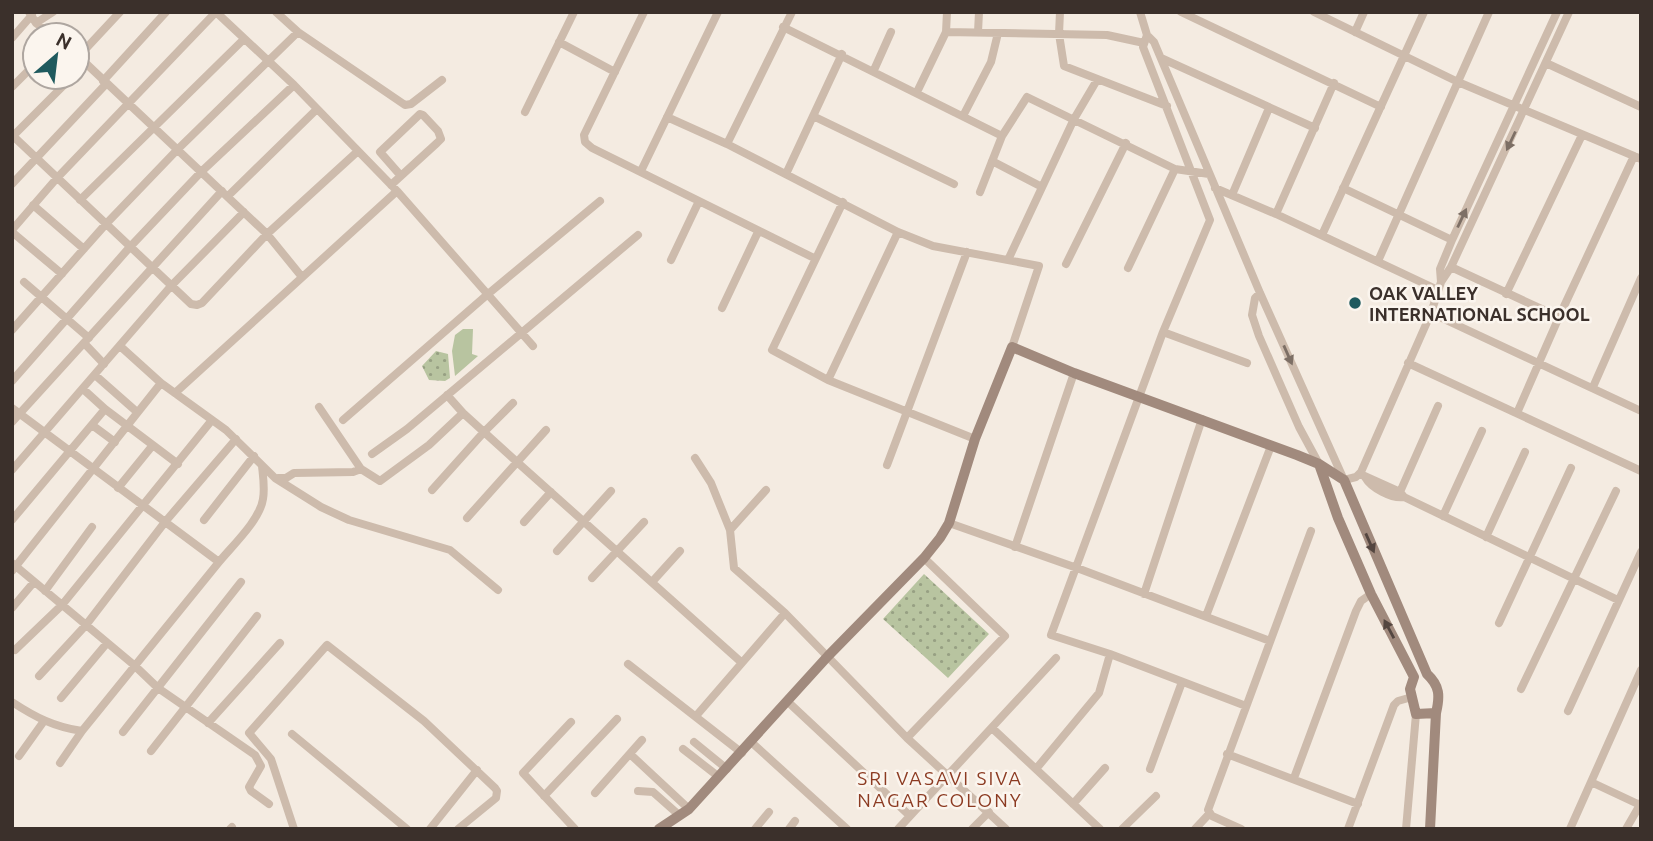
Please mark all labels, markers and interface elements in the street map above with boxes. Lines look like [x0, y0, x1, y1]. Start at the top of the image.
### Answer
north arrow [21, 21, 91, 91]
text: N [53, 28, 75, 54]
one-way arrow [1505, 131, 1516, 151]
one-way arrow [1457, 208, 1468, 229]
place label: OAK VALLEY INTERNATIONAL SCHOOL [1369, 283, 1590, 324]
marker: OAK VALLEY INTERNATIONAL SCHOOL [1347, 295, 1363, 311]
one-way arrow [1282, 345, 1294, 365]
one-way arrow [1364, 533, 1376, 553]
one-way arrow [1383, 619, 1395, 639]
district label: SRI VASAVI SIVA NAGAR COLONY [857, 767, 1023, 811]

